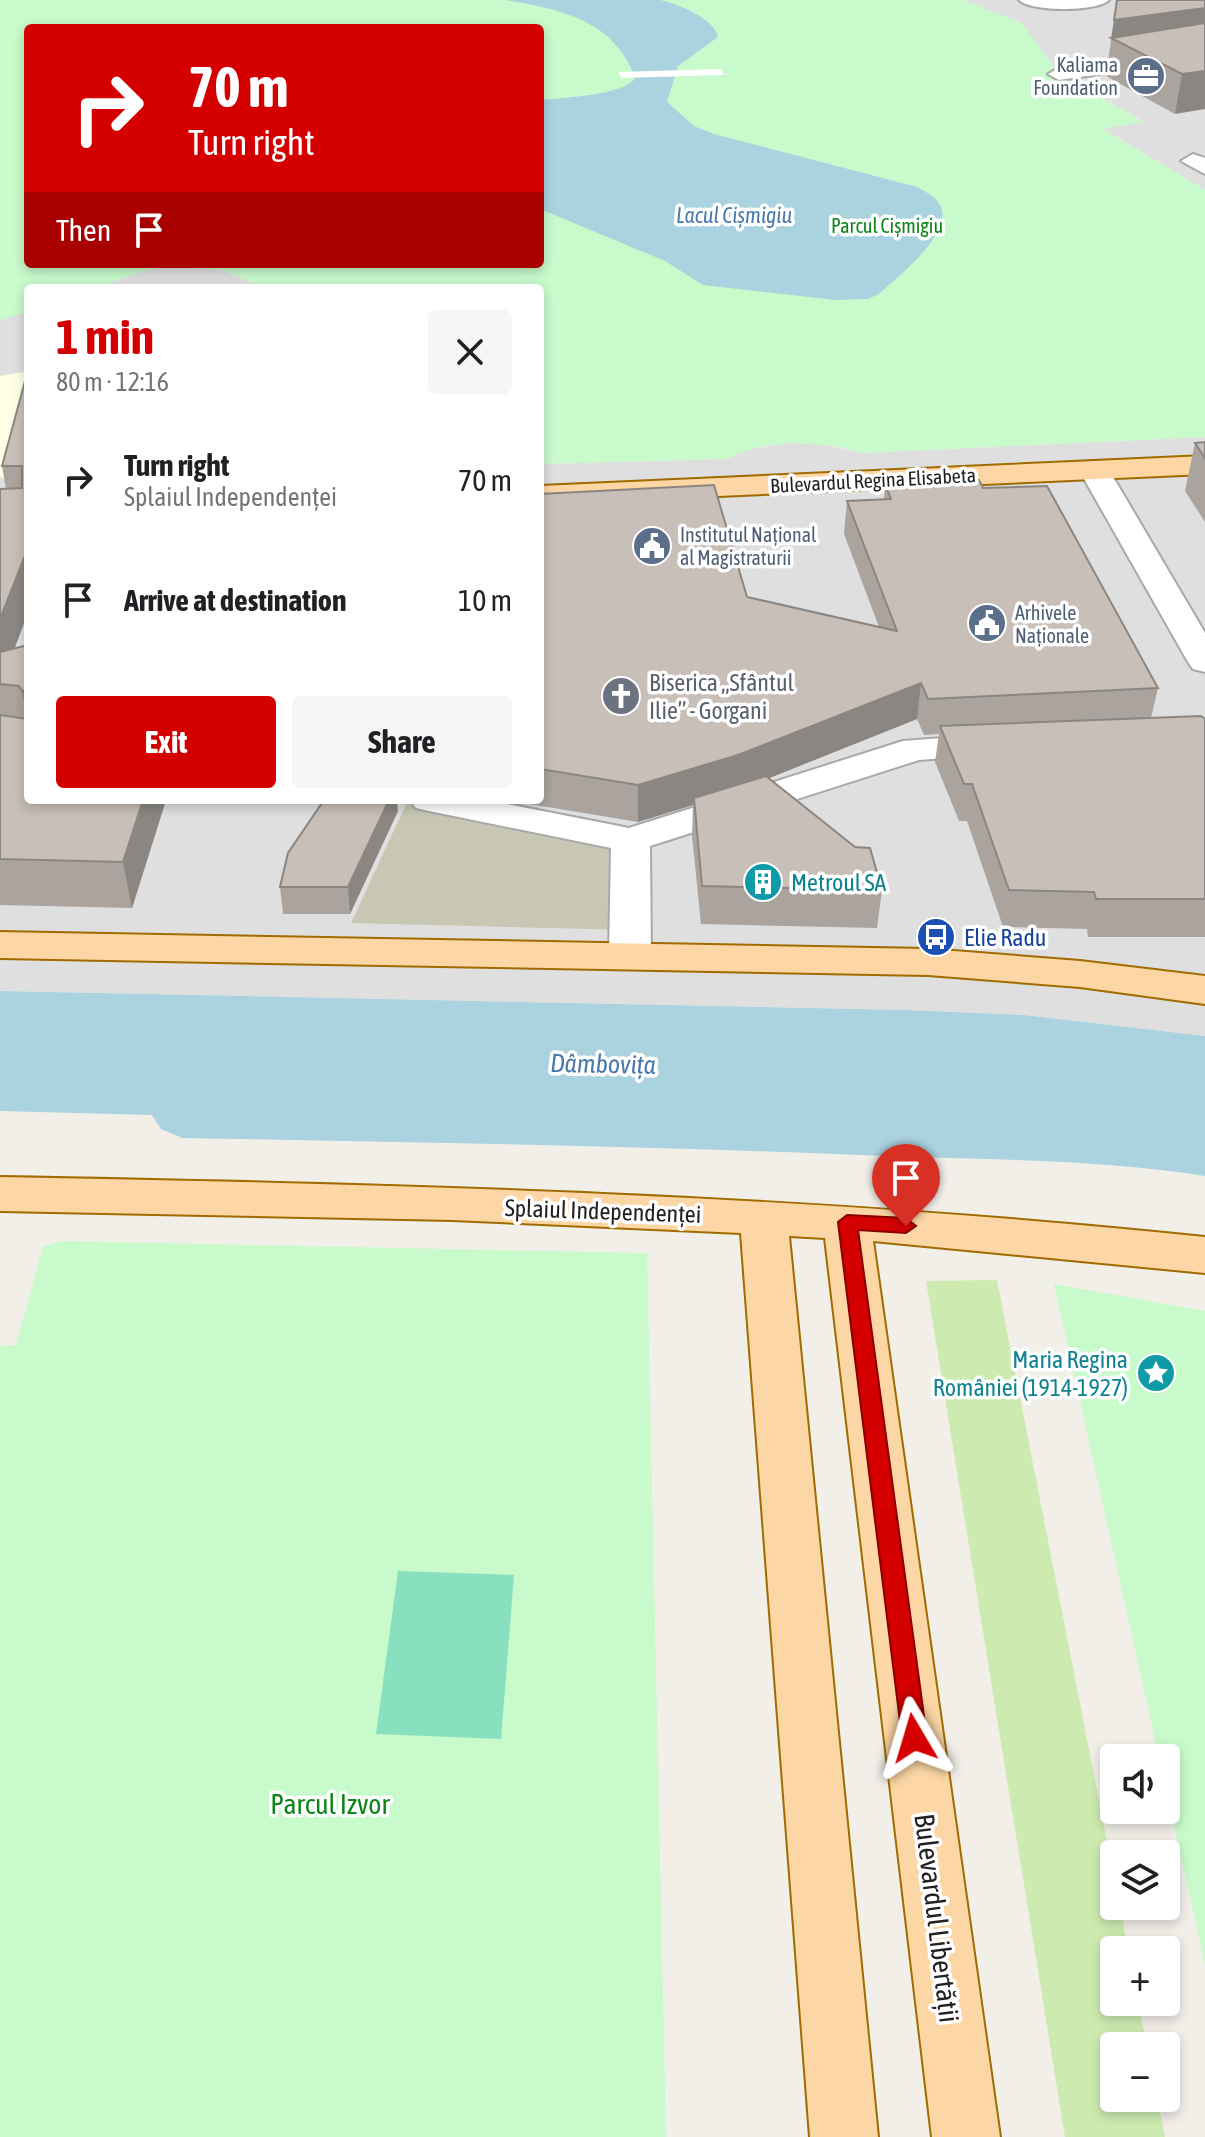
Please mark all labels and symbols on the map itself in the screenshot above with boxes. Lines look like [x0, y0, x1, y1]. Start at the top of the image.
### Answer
place label: Kaliama Foundation [1033, 53, 1118, 99]
office icon: Kaliama Foundation [1125, 55, 1167, 97]
water label: Lacul Cișmigiu [676, 202, 792, 228]
park label: Parcul Cișmigiu [831, 214, 943, 237]
street label: Bulevardul Regina Elisabeta [770, 463, 976, 497]
place label: Institutul Național al Magistraturii [680, 523, 817, 569]
public building icon: Institutul Național al Magistraturii [631, 525, 673, 567]
place label: Arhivele Naționale [1015, 601, 1089, 647]
public building icon: Arhivele Naționale [966, 602, 1008, 644]
place label: Biserica „Sfântul Ilie” - Gorgani [649, 669, 794, 724]
church icon: Biserica „Sfântul Ilie” - Gorgani [600, 675, 642, 717]
building icon: Metroul SA [742, 861, 784, 903]
place label: Metroul SA [791, 869, 887, 896]
bus stop icon: Elie Radu [915, 916, 957, 958]
place label: Elie Radu [964, 924, 1046, 951]
water label: Dâmbovița [550, 1048, 656, 1080]
pin [872, 1144, 940, 1226]
street label: Splaiul Independenței [504, 1194, 702, 1228]
place label: Maria Regina României (1914-1927) [933, 1346, 1128, 1401]
place icon: Maria Regina României (1914-1927) [1135, 1352, 1177, 1394]
position arrow [872, 1696, 956, 1780]
park label: Parcul Izvor [270, 1788, 390, 1820]
street label: Bulevardul Libertății [908, 1812, 966, 2024]

